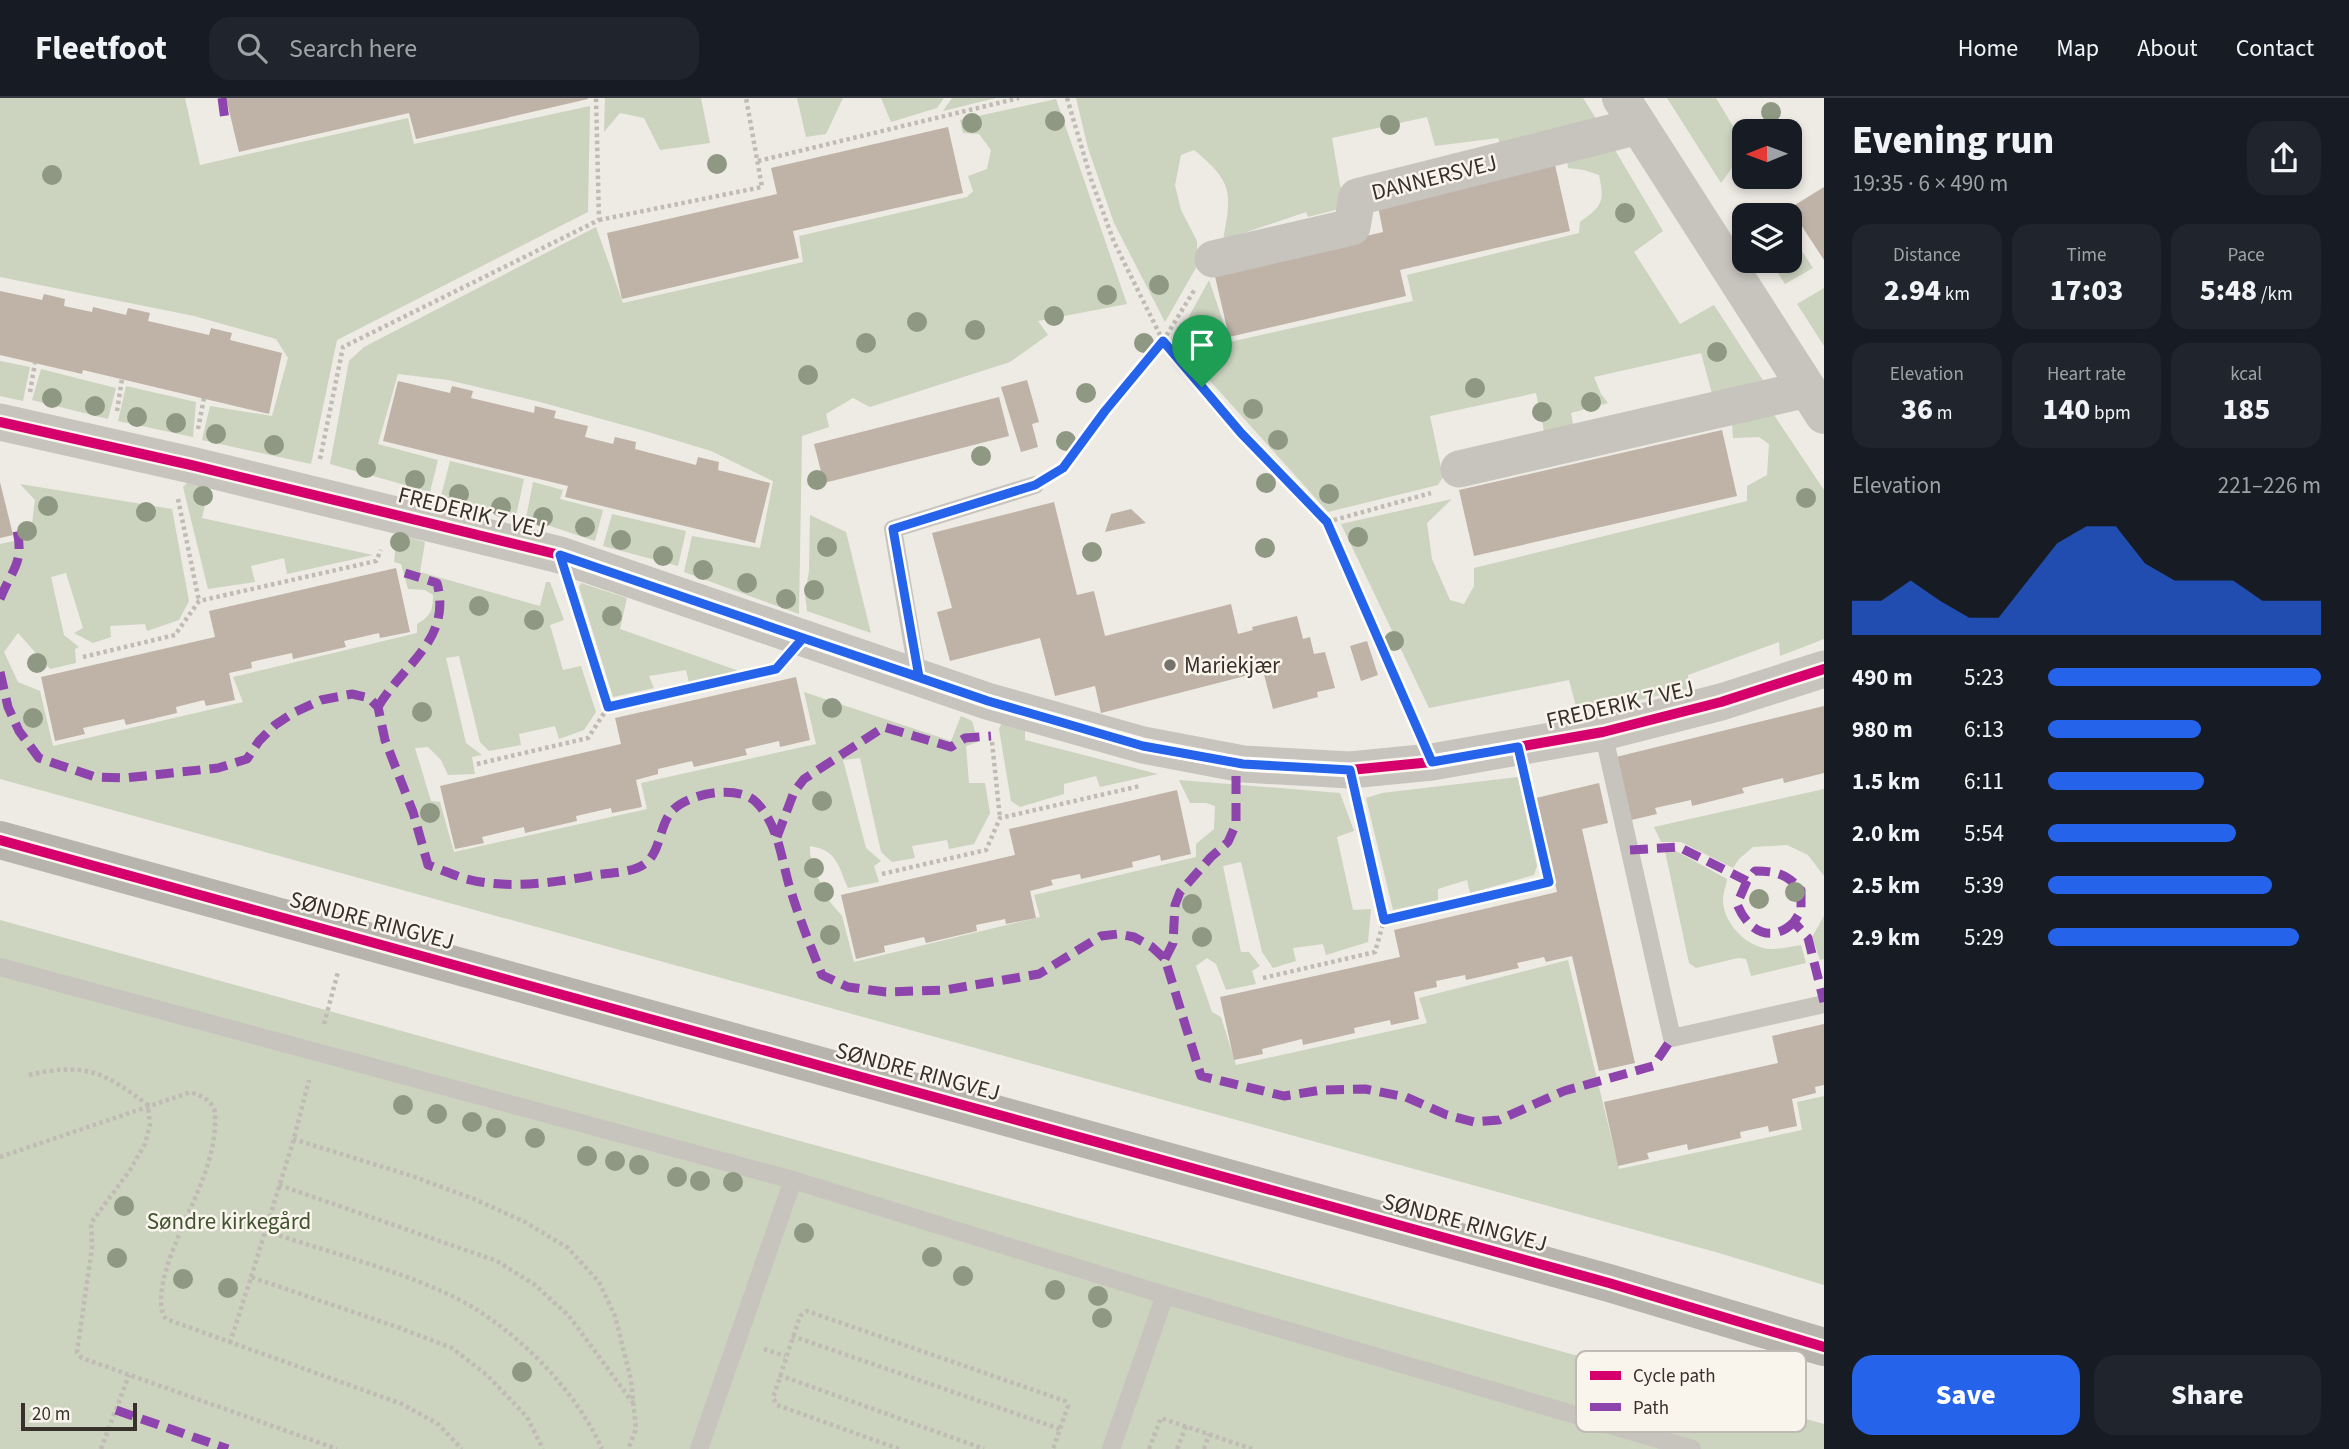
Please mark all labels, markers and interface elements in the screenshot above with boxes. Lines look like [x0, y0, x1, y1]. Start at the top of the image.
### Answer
search box [209, 17, 699, 80]
text: Fleetfoot [35, 25, 167, 72]
icon: search [233, 29, 271, 67]
text: Search here [289, 30, 417, 67]
text: Home [1958, 31, 2018, 66]
text: Map [2056, 31, 2099, 66]
text: About [2137, 31, 2198, 66]
text: Contact [2236, 31, 2314, 66]
text: Evening run [1852, 114, 2054, 168]
north arrow [1732, 119, 1802, 189]
map controls [1732, 119, 1802, 273]
button: share [2247, 121, 2321, 195]
street label: DANNERSVEJ [1368, 146, 1500, 209]
text: 19:35 · 6 × 490 m [1852, 167, 2008, 200]
button: layers [1732, 203, 1802, 273]
text: Distance [1893, 242, 1961, 269]
text: Time [2066, 242, 2107, 269]
text: Pace [2228, 242, 2265, 269]
text: 2.94 [1884, 269, 1941, 312]
text: 17:03 [2050, 269, 2123, 312]
text: 5:48 [2200, 269, 2257, 312]
text: km [1941, 281, 1970, 308]
text: /km [2257, 281, 2293, 308]
pin [1172, 315, 1232, 387]
icon: arrive [1183, 326, 1221, 364]
text: Elevation [1890, 361, 1964, 388]
text: Heart rate [2047, 361, 2126, 388]
text: kcal [2230, 361, 2262, 388]
text: 36 [1901, 388, 1933, 431]
text: 140 [2042, 388, 2090, 431]
text: 185 [2222, 388, 2270, 431]
text: m [1933, 400, 1953, 427]
text: bpm [2090, 400, 2131, 427]
text: Elevation [1852, 469, 1942, 502]
text: 221–226 m [2218, 469, 2321, 502]
street label: FREDERIK 7 VEJ [395, 478, 549, 547]
place label: Mariekjær [1184, 649, 1281, 682]
marker: Mariekjær [1162, 657, 1178, 673]
text: 490 m [1852, 661, 1913, 694]
text: 5:23 [1964, 661, 2004, 694]
street label: FREDERIK 7 VEJ [1543, 671, 1697, 738]
text: 980 m [1852, 713, 1913, 746]
text: 6:13 [1964, 713, 2004, 746]
text: 1.5 km [1852, 765, 1920, 798]
text: 6:11 [1964, 765, 2004, 798]
text: 2.0 km [1852, 817, 1920, 850]
text: 5:54 [1964, 817, 2004, 850]
text: 2.5 km [1852, 869, 1920, 902]
text: 5:39 [1964, 869, 2004, 902]
street label: SØNDRE RINGVEJ [286, 883, 458, 958]
text: 2.9 km [1852, 921, 1920, 954]
text: 5:29 [1964, 921, 2004, 954]
street label: SØNDRE RINGVEJ [832, 1034, 1004, 1109]
street label: SØNDRE RINGVEJ [1379, 1185, 1551, 1260]
park label: Søndre kirkegård [147, 1205, 311, 1238]
legend [1576, 1351, 1806, 1432]
button: Save [1852, 1355, 2080, 1435]
button: Share [2094, 1355, 2321, 1435]
text: Cycle path [1633, 1363, 1715, 1390]
text: Path [1633, 1395, 1669, 1422]
scale bar [21, 1400, 136, 1432]
text: 20 m [32, 1401, 70, 1428]

